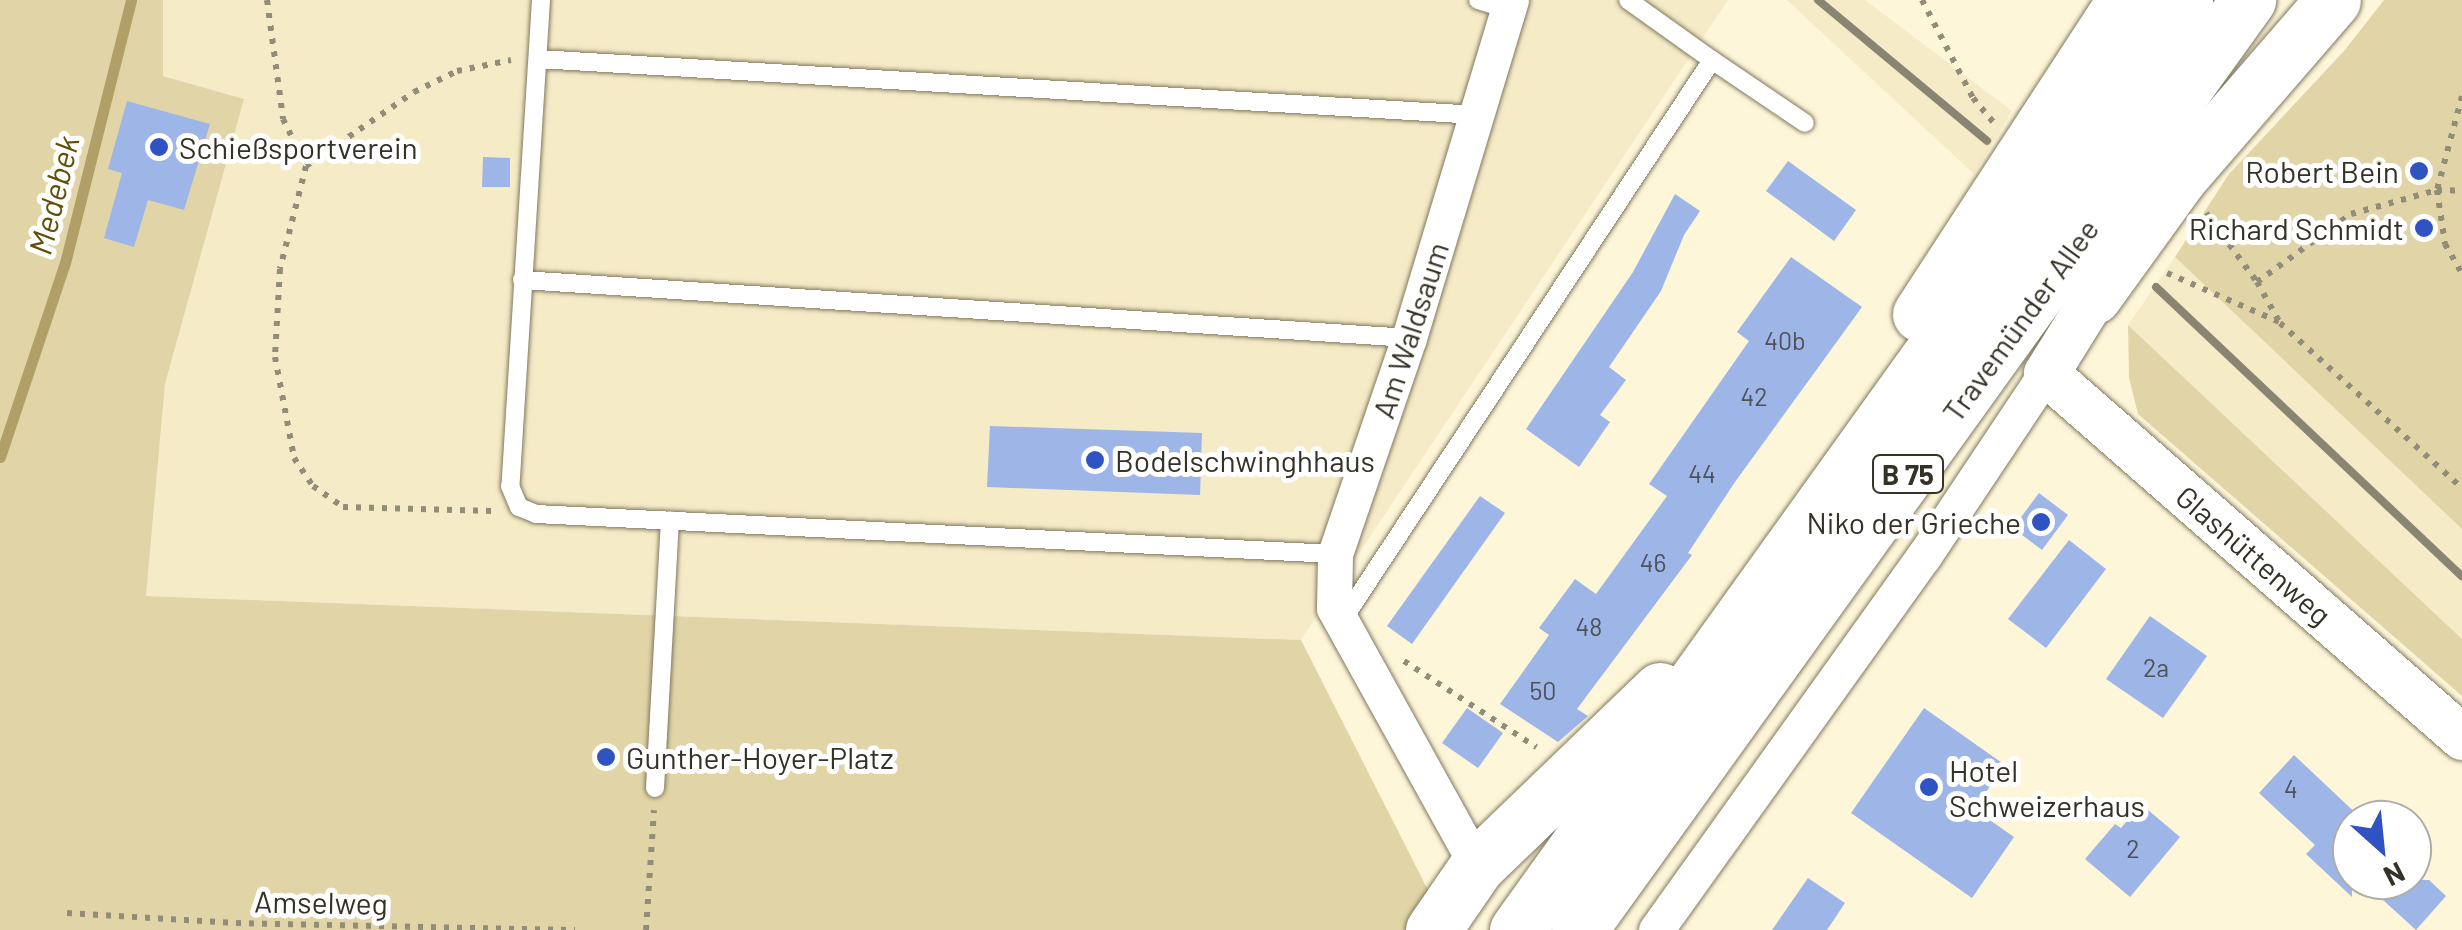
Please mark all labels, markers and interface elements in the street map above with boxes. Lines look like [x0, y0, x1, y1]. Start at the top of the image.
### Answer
place label: Schießsportverein [179, 129, 418, 165]
water label: Medebek [20, 132, 86, 258]
marker: Schießsportverein [148, 136, 170, 158]
place label: Robert Bein [2245, 153, 2399, 189]
marker: Robert Bein [2408, 160, 2430, 182]
place label: Richard Schmidt [2189, 210, 2404, 246]
street label: Travemünder Allee [1934, 212, 2106, 428]
marker: Richard Schmidt [2413, 217, 2435, 239]
street label: Am Waldsaum [1365, 237, 1455, 423]
house number: 40b [1764, 325, 1806, 355]
house number: 42 [1740, 381, 1768, 411]
place label: Bodelschwinghhaus [1115, 442, 1375, 478]
marker: Bodelschwinghhaus [1084, 449, 1106, 471]
road number: B 75 [1870, 451, 1946, 497]
house number: 44 [1688, 458, 1716, 488]
street label: Glashüttenweg [2169, 478, 2339, 632]
place label: Niko der Grieche [1806, 504, 2021, 540]
marker: Niko der Grieche [2030, 511, 2052, 533]
house number: 46 [1640, 547, 1666, 577]
house number: 48 [1576, 611, 1602, 641]
house number: 2a [2143, 652, 2169, 682]
house number: 50 [1530, 675, 1556, 705]
place label: Gunther-Hoyer-Platz [626, 739, 894, 775]
marker: Gunther-Hoyer-Platz [595, 746, 617, 768]
place label: Hotel Schweizerhaus [1949, 752, 2145, 822]
house number: 4 [2284, 773, 2298, 803]
marker: Hotel Schweizerhaus [1918, 776, 1940, 798]
north arrow [2332, 800, 2432, 900]
house number: 2 [2126, 833, 2140, 863]
text: N [2379, 856, 2411, 894]
street label: Amselweg [254, 883, 388, 921]

